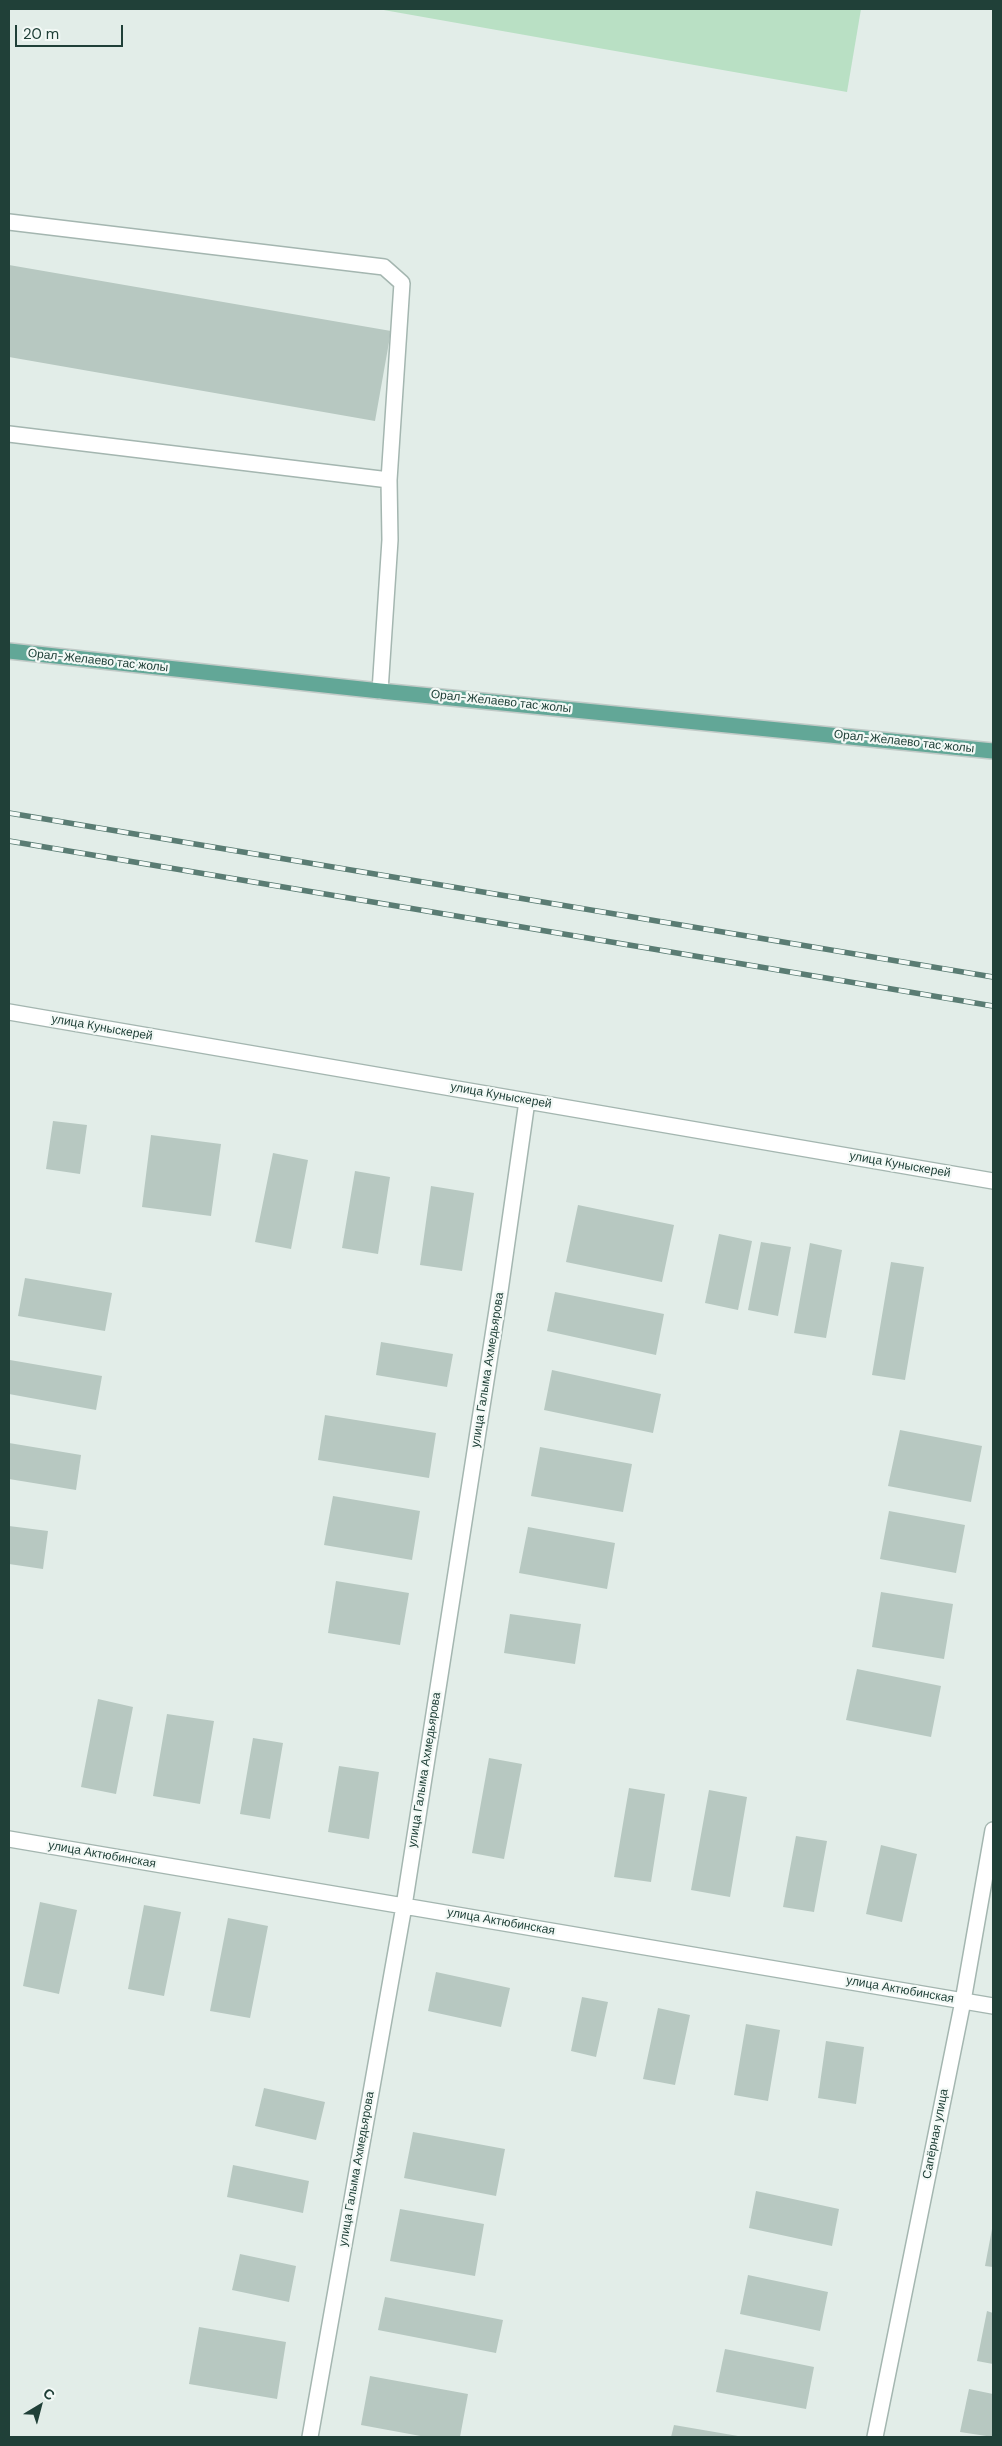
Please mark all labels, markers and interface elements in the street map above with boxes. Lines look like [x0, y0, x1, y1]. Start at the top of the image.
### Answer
scale bar [18, 15, 125, 47]
text: 20 m [23, 24, 59, 44]
street label: Орал-Желаево тас жолы [27, 646, 169, 676]
street label: Орал-Желаево тас жолы [430, 687, 572, 717]
street label: Орал-Желаево тас жолы [833, 727, 975, 757]
street label: улица Куныскерей [50, 1012, 154, 1044]
street label: улица Куныскерей [449, 1080, 553, 1112]
street label: улица Куныскерей [848, 1149, 952, 1181]
street label: улица Галыма Ахмедьярова [469, 1291, 507, 1449]
street label: улица Галыма Ахмедьярова [406, 1691, 444, 1849]
street label: улица Актюбинская [47, 1838, 157, 1872]
street label: улица Актюбинская [446, 1905, 556, 1939]
street label: улица Актюбинская [845, 1973, 955, 2007]
street label: Сапёрная улица [920, 2088, 952, 2180]
street label: улица Галыма Ахмедьярова [336, 2090, 378, 2248]
north arrow [15, 2381, 65, 2431]
text: С [40, 2384, 58, 2404]

